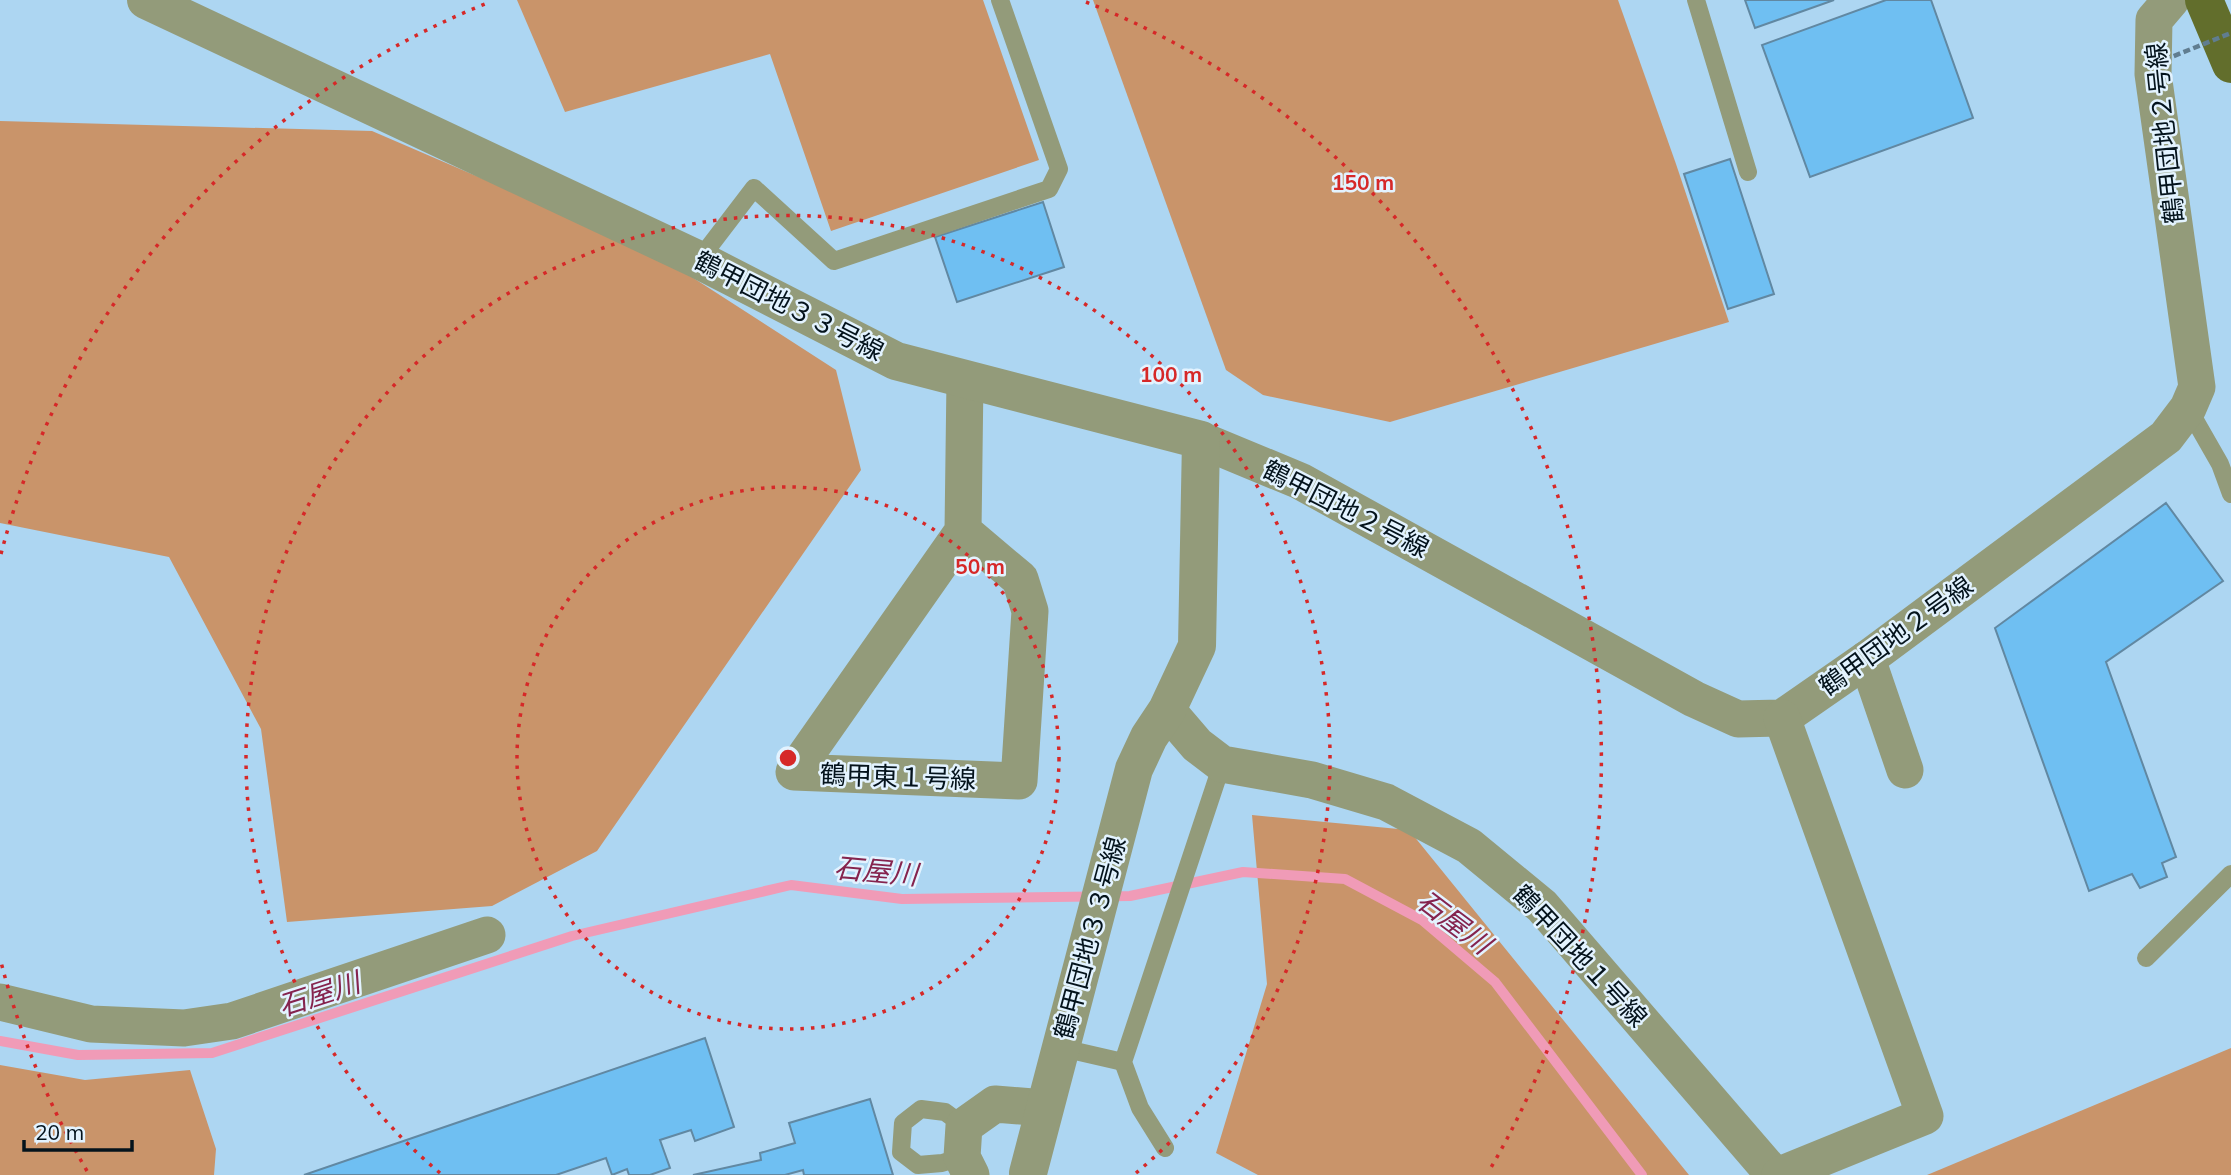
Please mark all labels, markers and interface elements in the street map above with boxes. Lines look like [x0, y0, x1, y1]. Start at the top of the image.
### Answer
street label: 鶴甲団地２号線 [2139, 41, 2190, 225]
text: 150 m [1332, 169, 1394, 195]
street label: 鶴甲団地３３号線 [689, 244, 889, 367]
text: 100 m [1140, 361, 1202, 387]
street label: 鶴甲団地２号線 [1258, 453, 1435, 565]
text: 50 m [955, 553, 1005, 579]
street label: 鶴甲団地２号線 [1812, 569, 1979, 702]
centre of rings [776, 746, 800, 770]
street label: 鶴甲東１号線 [819, 757, 977, 796]
street label: 鶴甲団地３３号線 [1047, 833, 1132, 1043]
water label: 石屋川 [833, 849, 922, 892]
street label: 鶴甲団地１号線 [1506, 878, 1655, 1033]
water label: 石屋川 [1410, 882, 1501, 963]
water label: 石屋川 [273, 963, 367, 1023]
scale bar [24, 1108, 133, 1152]
text: 20 m [35, 1119, 84, 1145]

